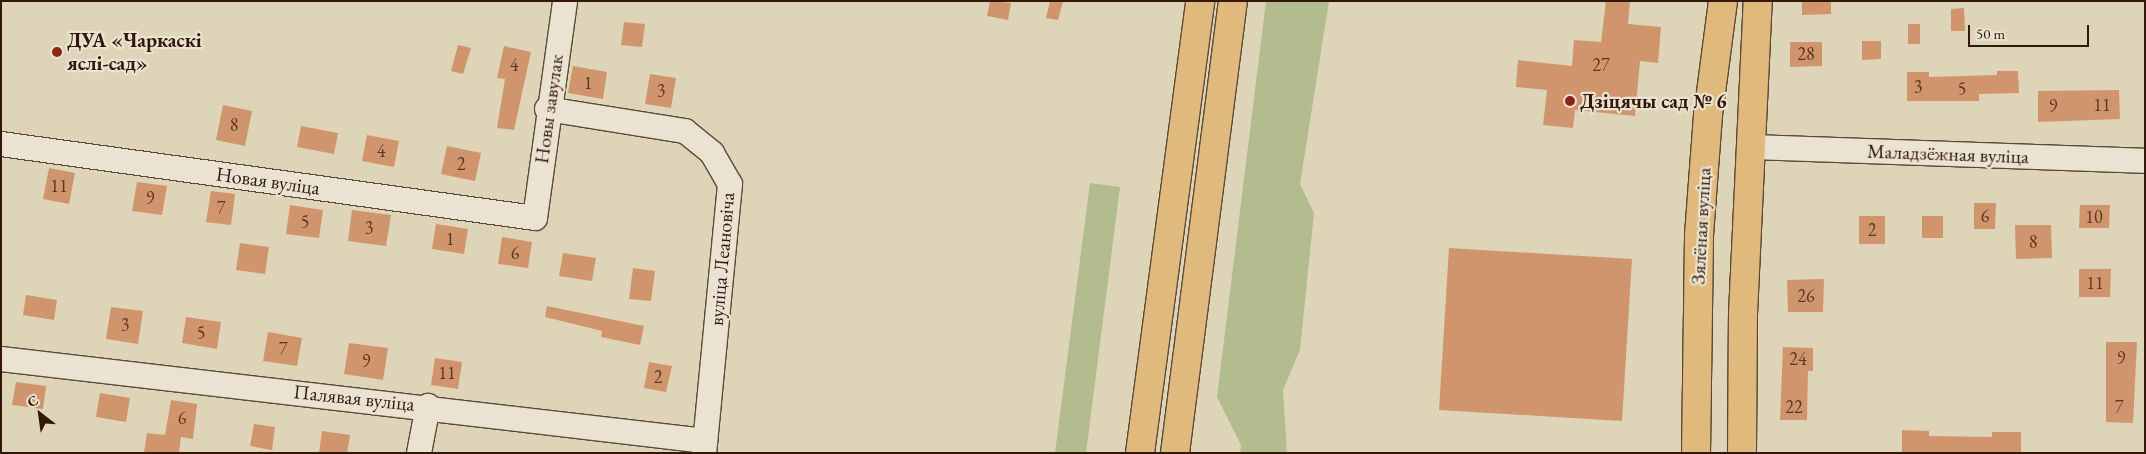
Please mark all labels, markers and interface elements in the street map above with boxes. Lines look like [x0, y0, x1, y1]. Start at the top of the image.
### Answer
scale bar [1971, 15, 2092, 47]
text: 50 m [1976, 24, 2005, 43]
place label: ДУА «Чаркаскі яслі-сад» [67, 29, 202, 76]
house number: 28 [1797, 43, 1815, 65]
marker: ДУА «Чаркаскі яслі-сад» [51, 46, 63, 58]
street label: Новы завулак [529, 53, 569, 165]
house number: 4 [510, 54, 518, 76]
house number: 27 [1592, 54, 1610, 76]
house number: 1 [584, 72, 592, 94]
house number: 3 [1914, 76, 1922, 98]
house number: 5 [1958, 78, 1966, 100]
house number: 3 [657, 80, 665, 102]
place label: Дзіцячы сад № 6 [1580, 89, 1727, 113]
house number: 11 [2093, 94, 2111, 116]
marker: Дзіцячы сад № 6 [1564, 95, 1576, 107]
house number: 9 [2049, 95, 2057, 117]
house number: 8 [230, 114, 238, 136]
street label: Маладзёжная вуліца [1867, 139, 2029, 169]
house number: 4 [377, 140, 385, 162]
house number: 2 [457, 153, 465, 175]
street label: Новая вуліца [214, 162, 322, 200]
street label: Зялёная вуліца [1686, 167, 1716, 285]
house number: 11 [50, 175, 68, 197]
house number: 9 [146, 187, 154, 209]
street label: вуліца Леановіча [704, 191, 740, 327]
house number: 7 [217, 197, 225, 219]
house number: 6 [1981, 205, 1989, 227]
house number: 10 [2085, 206, 2103, 228]
house number: 5 [301, 211, 309, 233]
house number: 3 [365, 217, 373, 239]
house number: 2 [1868, 219, 1876, 241]
house number: 1 [446, 228, 454, 250]
house number: 8 [2029, 231, 2037, 253]
house number: 6 [511, 242, 519, 264]
house number: 11 [2086, 272, 2104, 294]
house number: 26 [1797, 285, 1815, 307]
house number: 3 [121, 314, 129, 336]
house number: 5 [197, 322, 205, 344]
house number: 7 [279, 338, 287, 360]
house number: 9 [2117, 347, 2125, 369]
house number: 24 [1789, 348, 1807, 370]
house number: 9 [362, 350, 370, 372]
house number: 11 [438, 362, 456, 384]
house number: 2 [654, 366, 662, 388]
street label: Палявая вуліца [292, 380, 416, 416]
north arrow [15, 389, 65, 439]
text: С [24, 391, 41, 411]
house number: 22 [1785, 396, 1803, 418]
house number: 7 [2115, 396, 2123, 418]
house number: 6 [178, 407, 186, 429]

